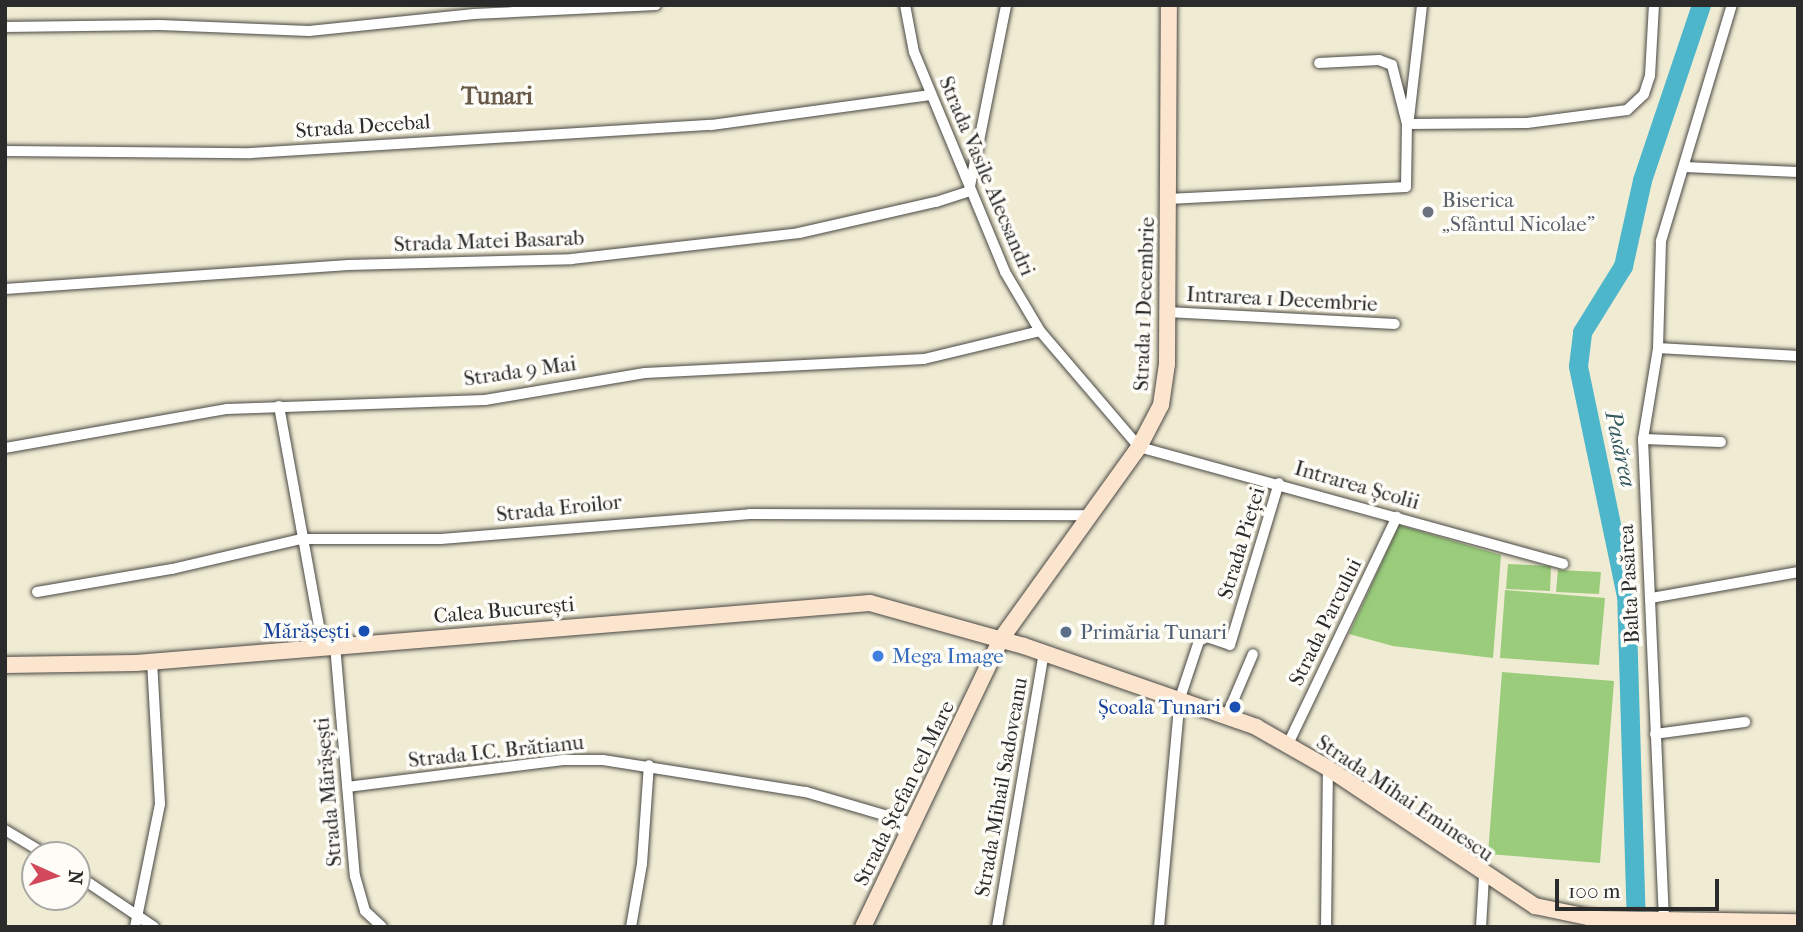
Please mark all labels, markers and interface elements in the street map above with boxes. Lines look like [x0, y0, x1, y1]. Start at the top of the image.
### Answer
street label: Strada Vasile Alecsandri [934, 72, 1040, 280]
district label: Tunari [461, 83, 533, 111]
street label: Strada Decebal [295, 109, 431, 143]
place label: Biserica „Sfântul Nicolae" [1442, 187, 1595, 237]
marker: Biserica „Sfântul Nicolae" [1420, 204, 1436, 220]
street label: Strada 1 Decembrie [1128, 216, 1160, 392]
street label: Strada Matei Basarab [393, 225, 585, 257]
street label: Intrarea 1 Decembrie [1186, 281, 1378, 317]
street label: Strada 9 Mai [462, 351, 578, 391]
water label: Pasărea [1598, 408, 1642, 490]
street label: Intrarea Școlii [1292, 455, 1422, 515]
street label: Strada Pieței [1212, 484, 1270, 602]
street label: Strada Eroilor [495, 489, 623, 527]
street label: Balta Pasărea [1613, 524, 1645, 644]
street label: Strada Parcului [1283, 554, 1367, 690]
street label: Calea București [432, 591, 576, 629]
place label: Mărășești [263, 618, 350, 644]
place label: Primăria Tunari [1080, 619, 1227, 645]
marker: Mărășești [356, 623, 372, 639]
marker: Primăria Tunari [1058, 624, 1074, 640]
place label: Mega Image [892, 643, 1004, 669]
marker: Mega Image [870, 648, 886, 664]
street label: Strada Mihail Sadoveanu [969, 675, 1033, 899]
place label: Școala Tunari [1098, 694, 1221, 720]
street label: Strada Ștefan cel Mare [848, 696, 960, 890]
marker: Școala Tunari [1227, 699, 1243, 715]
street label: Strada Mărășești [309, 716, 347, 868]
street label: Strada I.C. Brătianu [407, 729, 585, 773]
street label: Strada Mihai Eminescu [1312, 729, 1498, 867]
north arrow [21, 841, 91, 911]
scale bar [1558, 866, 1722, 910]
text: N [63, 869, 86, 885]
text: 100 m [1568, 879, 1621, 903]

